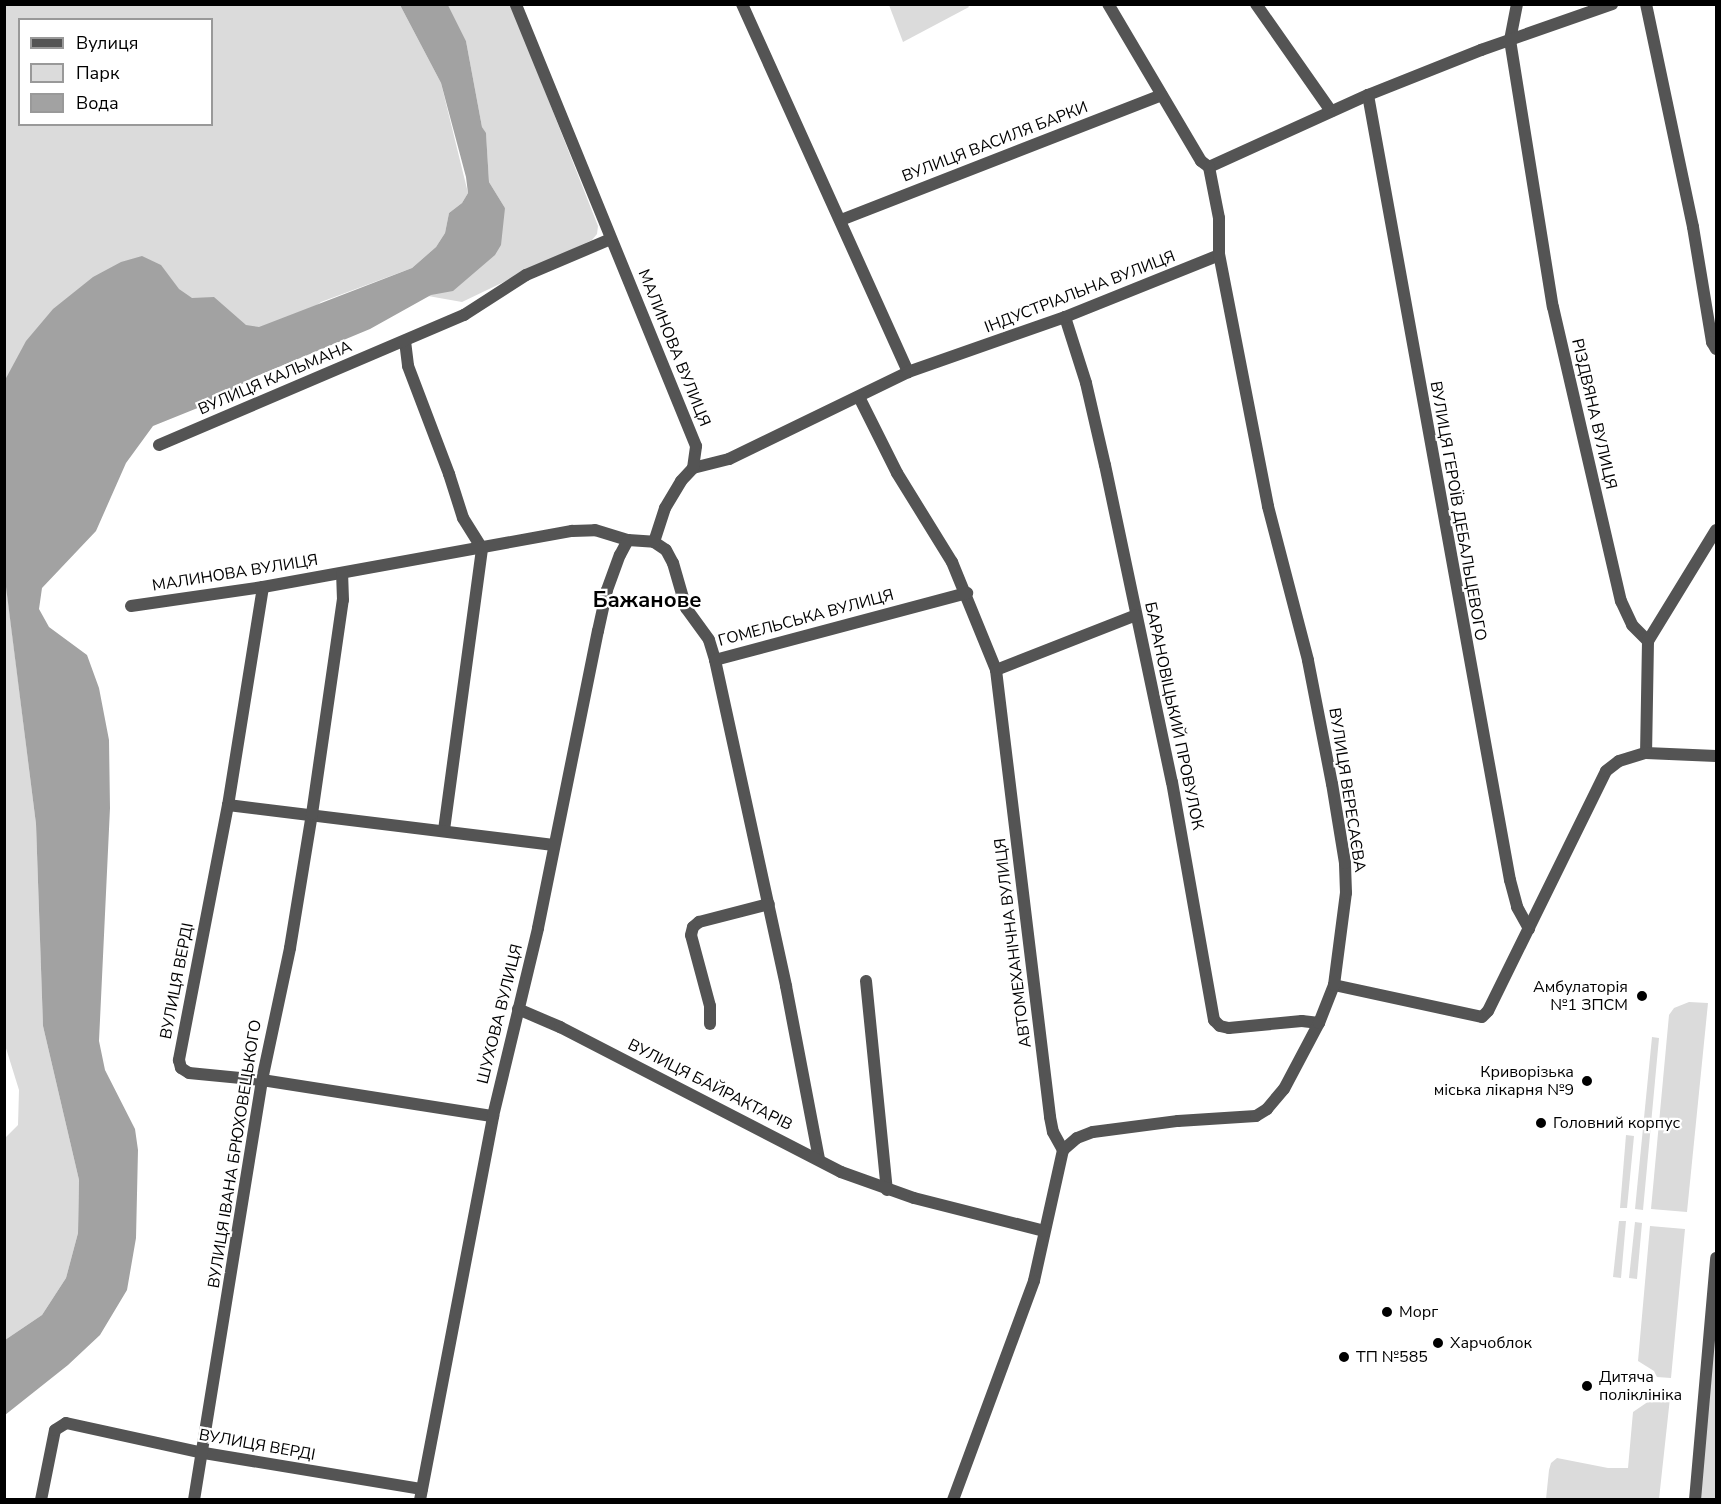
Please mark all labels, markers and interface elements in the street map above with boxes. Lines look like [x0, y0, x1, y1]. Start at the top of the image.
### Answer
legend [18, 18, 213, 126]
text: Вулиця [76, 31, 138, 55]
text: Парк [76, 61, 119, 85]
text: Вода [76, 91, 119, 115]
street label: ВУЛИЦЯ ВАСИЛЯ БАРКИ [899, 98, 1091, 186]
street label: ІНДУСТРІАЛЬНА ВУЛИЦЯ [982, 247, 1178, 337]
street label: МАЛИНОВА ВУЛИЦЯ [634, 267, 714, 429]
street label: ВУЛИЦЯ КАЛЬМАНА [195, 337, 355, 419]
street label: РІЗДВЯНА ВУЛИЦЯ [1567, 337, 1621, 491]
street label: ВУЛИЦЯ ГЕРОЇВ ДЕБАЛЬЦЕВОГО [1426, 380, 1490, 642]
street label: МАЛИНОВА ВУЛИЦЯ [151, 550, 319, 596]
street label: ГОМЕЛЬСЬКА ВУЛИЦЯ [716, 585, 896, 651]
district label: Бажанове [593, 588, 701, 614]
street label: БАРАНОВІЦЬКИЙ ПРОВУЛОК [1140, 600, 1208, 832]
street label: ВУЛИЦЯ ВЕРЕСАЄВА [1325, 706, 1369, 874]
street label: АВТОМЕХАНІЧНА ВУЛИЦЯ [991, 837, 1035, 1049]
street label: ВУЛИЦЯ ВЕРДІ [156, 921, 198, 1041]
street label: ШУХОВА ВУЛИЦЯ [473, 942, 527, 1086]
place label: Амбулаторія №1 ЗПСМ [1533, 977, 1628, 1015]
marker: Амбулаторія №1 ЗПСМ [1633, 987, 1651, 1005]
street label: ВУЛИЦЯ ІВАНА БРЮХОВЕЦЬКОГО [204, 1018, 266, 1290]
street label: ВУЛИЦЯ БАЙРАКТАРІВ [625, 1035, 795, 1135]
place label: Криворізька міська лікарня №9 [1434, 1062, 1574, 1100]
marker: Криворізька міська лікарня №9 [1578, 1072, 1596, 1090]
place label: Головний корпус [1553, 1113, 1680, 1133]
marker: Головний корпус [1534, 1116, 1548, 1130]
place label: Морг [1399, 1302, 1438, 1322]
marker: Морг [1380, 1305, 1394, 1319]
place label: Харчоблок [1450, 1333, 1532, 1353]
marker: Харчоблок [1431, 1336, 1445, 1350]
place label: ТП №585 [1356, 1347, 1428, 1367]
marker: ТП №585 [1337, 1350, 1351, 1364]
place label: Дитяча поліклініка [1599, 1367, 1682, 1405]
marker: Дитяча поліклініка [1580, 1379, 1594, 1393]
street label: ВУЛИЦЯ ВЕРДІ [197, 1425, 317, 1465]

